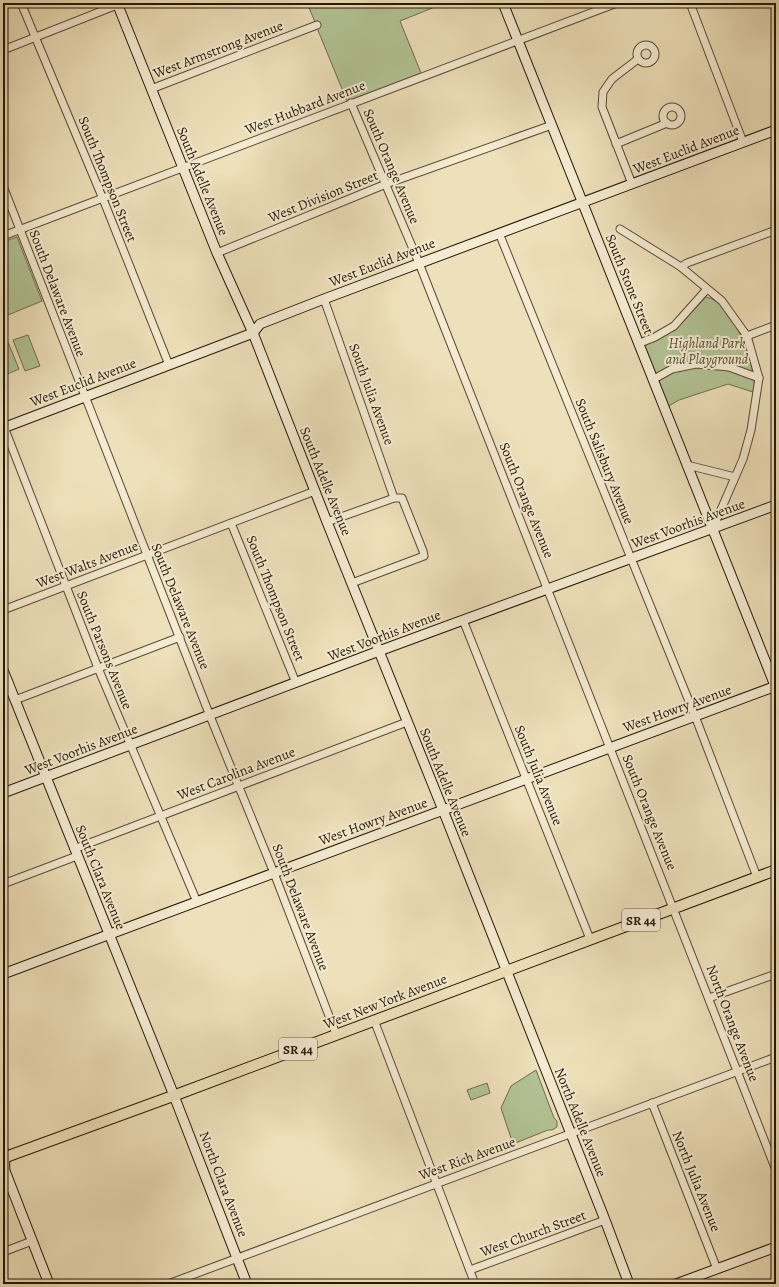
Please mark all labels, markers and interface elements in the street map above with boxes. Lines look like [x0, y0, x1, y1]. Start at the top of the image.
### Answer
street label: West Armstrong Avenue [150, 16, 286, 83]
street label: West Hubbard Avenue [241, 76, 368, 140]
street label: South Orange Avenue [359, 106, 424, 227]
street label: South Thompson Street [74, 114, 142, 245]
street label: West Euclid Avenue [629, 121, 742, 179]
street label: South Adelle Avenue [172, 124, 233, 238]
street label: West Division Street [265, 166, 381, 228]
street label: South Delaware Avenue [25, 227, 90, 359]
street label: South Stone Street [601, 231, 658, 338]
street label: West Euclid Avenue [325, 234, 438, 292]
park label: Highland Park and Playground [666, 334, 749, 369]
street label: South Julia Avenue [344, 341, 399, 448]
street label: West Euclid Avenue [26, 354, 139, 412]
street label: South Salisbury Avenue [571, 395, 638, 527]
street label: South Adelle Avenue [295, 424, 356, 538]
street label: South Orange Avenue [495, 439, 558, 561]
street label: West Voorhis Avenue [628, 494, 748, 553]
street label: South Thompson Street [242, 533, 310, 664]
street label: West Walts Avenue [32, 536, 141, 593]
street label: South Delaware Avenue [147, 540, 215, 672]
street label: South Parsons Avenue [72, 588, 137, 712]
street label: West Voorhis Avenue [324, 605, 443, 666]
street label: West Howry Avenue [619, 680, 734, 737]
street label: West Voorhis Avenue [21, 719, 140, 780]
street label: South Julia Avenue [510, 722, 567, 828]
street label: South Adelle Avenue [415, 725, 476, 839]
street label: West Carolina Avenue [174, 742, 298, 805]
street label: South Orange Avenue [618, 751, 681, 873]
street label: West Howry Avenue [315, 793, 430, 850]
street label: South Clara Avenue [71, 822, 130, 932]
street label: South Delaware Avenue [268, 841, 333, 973]
road number: SR 44 [622, 909, 660, 931]
street label: North Orange Avenue [701, 962, 764, 1084]
street label: West New York Avenue [320, 969, 450, 1034]
road number: SR 44 [279, 1038, 317, 1060]
street label: North Adelle Avenue [550, 1065, 611, 1180]
street label: North Julia Avenue [668, 1128, 725, 1234]
street label: North Clara Avenue [195, 1129, 252, 1240]
street label: West Rich Avenue [415, 1132, 518, 1185]
street label: West Church Street [477, 1205, 589, 1262]

